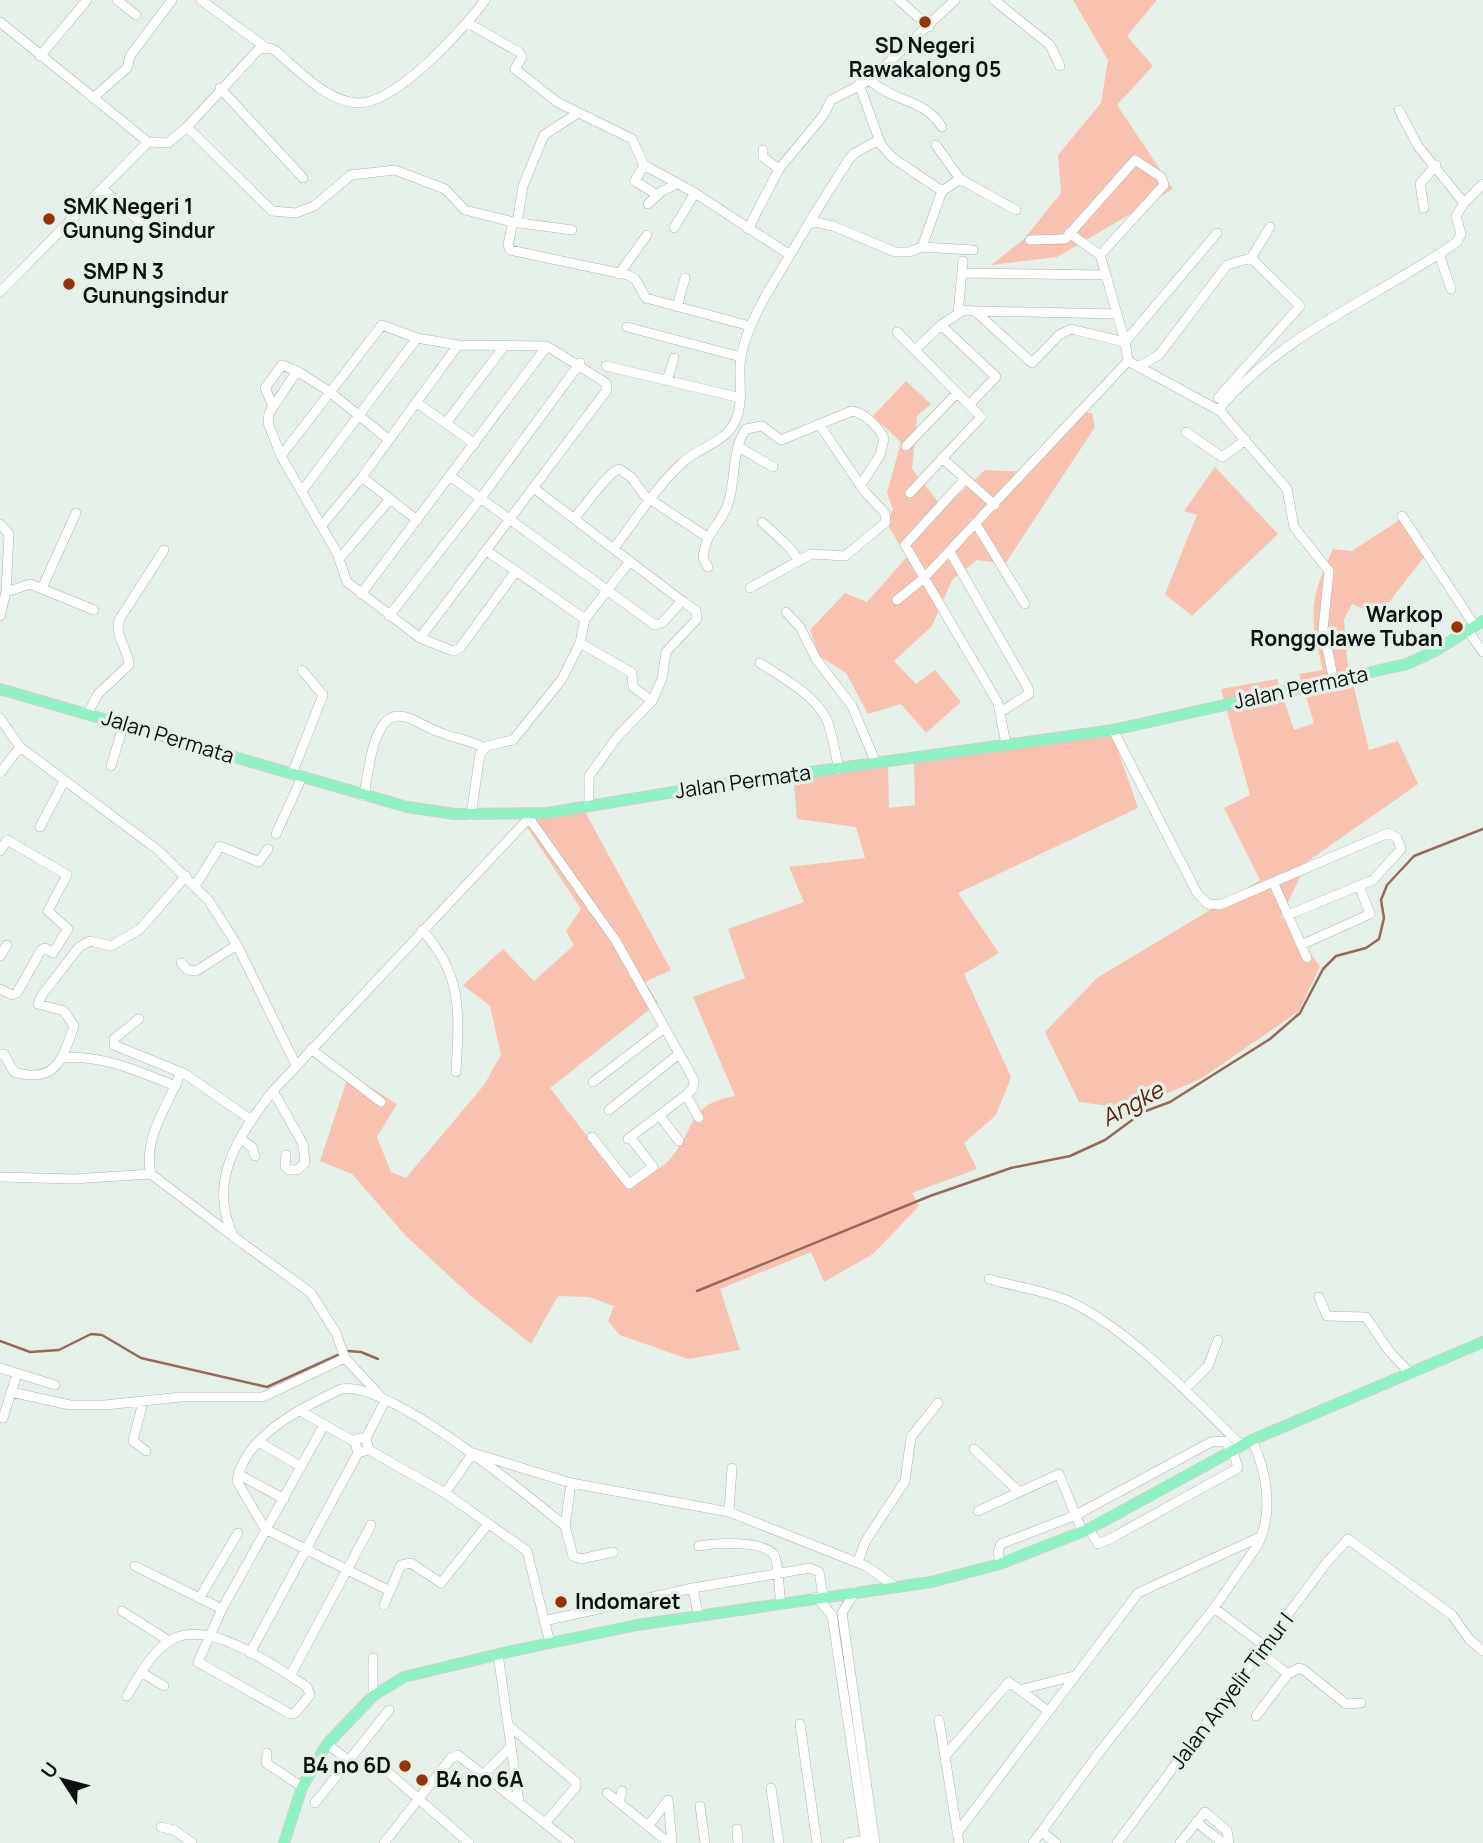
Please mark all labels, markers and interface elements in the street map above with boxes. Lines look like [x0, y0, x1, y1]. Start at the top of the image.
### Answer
marker: SD Negeri Rawakalong 05 [917, 14, 933, 30]
place label: SD Negeri Rawakalong 05 [849, 31, 1001, 83]
place label: SMK Negeri 1 Gunung Sindur [63, 192, 215, 244]
marker: SMK Negeri 1 Gunung Sindur [41, 211, 57, 227]
place label: SMP N 3 Gunungsindur [83, 257, 229, 309]
marker: SMP N 3 Gunungsindur [61, 276, 77, 292]
place label: Warkop Ronggolawe Tuban [1250, 600, 1443, 652]
marker: Warkop Ronggolawe Tuban [1449, 619, 1465, 635]
street label: Jalan Permata [1231, 659, 1371, 715]
street label: Jalan Permata [99, 703, 238, 769]
street label: Jalan Permata [673, 758, 812, 804]
water label: Angke [1095, 1072, 1170, 1133]
place label: Indomaret [575, 1587, 681, 1615]
marker: Indomaret [553, 1594, 569, 1610]
street label: Jalan Anyelir Timur I [1163, 1607, 1299, 1774]
north arrow [28, 1745, 98, 1815]
place label: B4 no 6D [303, 1751, 391, 1779]
text: U [35, 1757, 64, 1783]
marker: B4 no 6D [397, 1758, 413, 1774]
place label: B4 no 6A [436, 1765, 524, 1793]
marker: B4 no 6A [414, 1772, 430, 1788]

